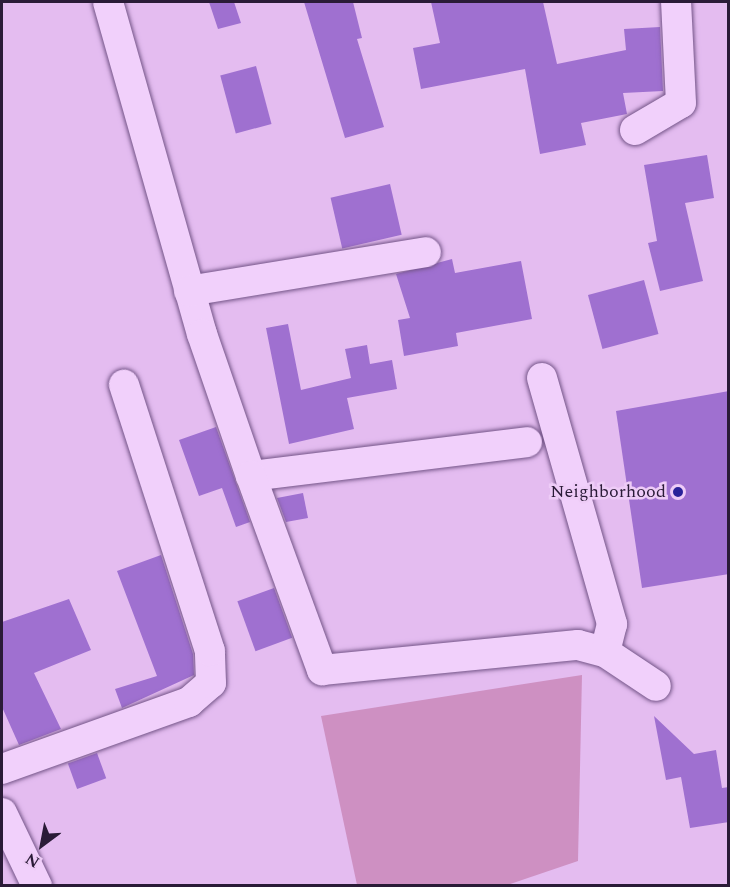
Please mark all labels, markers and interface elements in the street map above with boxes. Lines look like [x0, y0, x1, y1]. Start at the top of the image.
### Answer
place label: Neighborhood [550, 481, 666, 503]
marker: Neighborhood [671, 485, 685, 499]
north arrow [12, 815, 72, 875]
text: N [21, 847, 44, 874]

